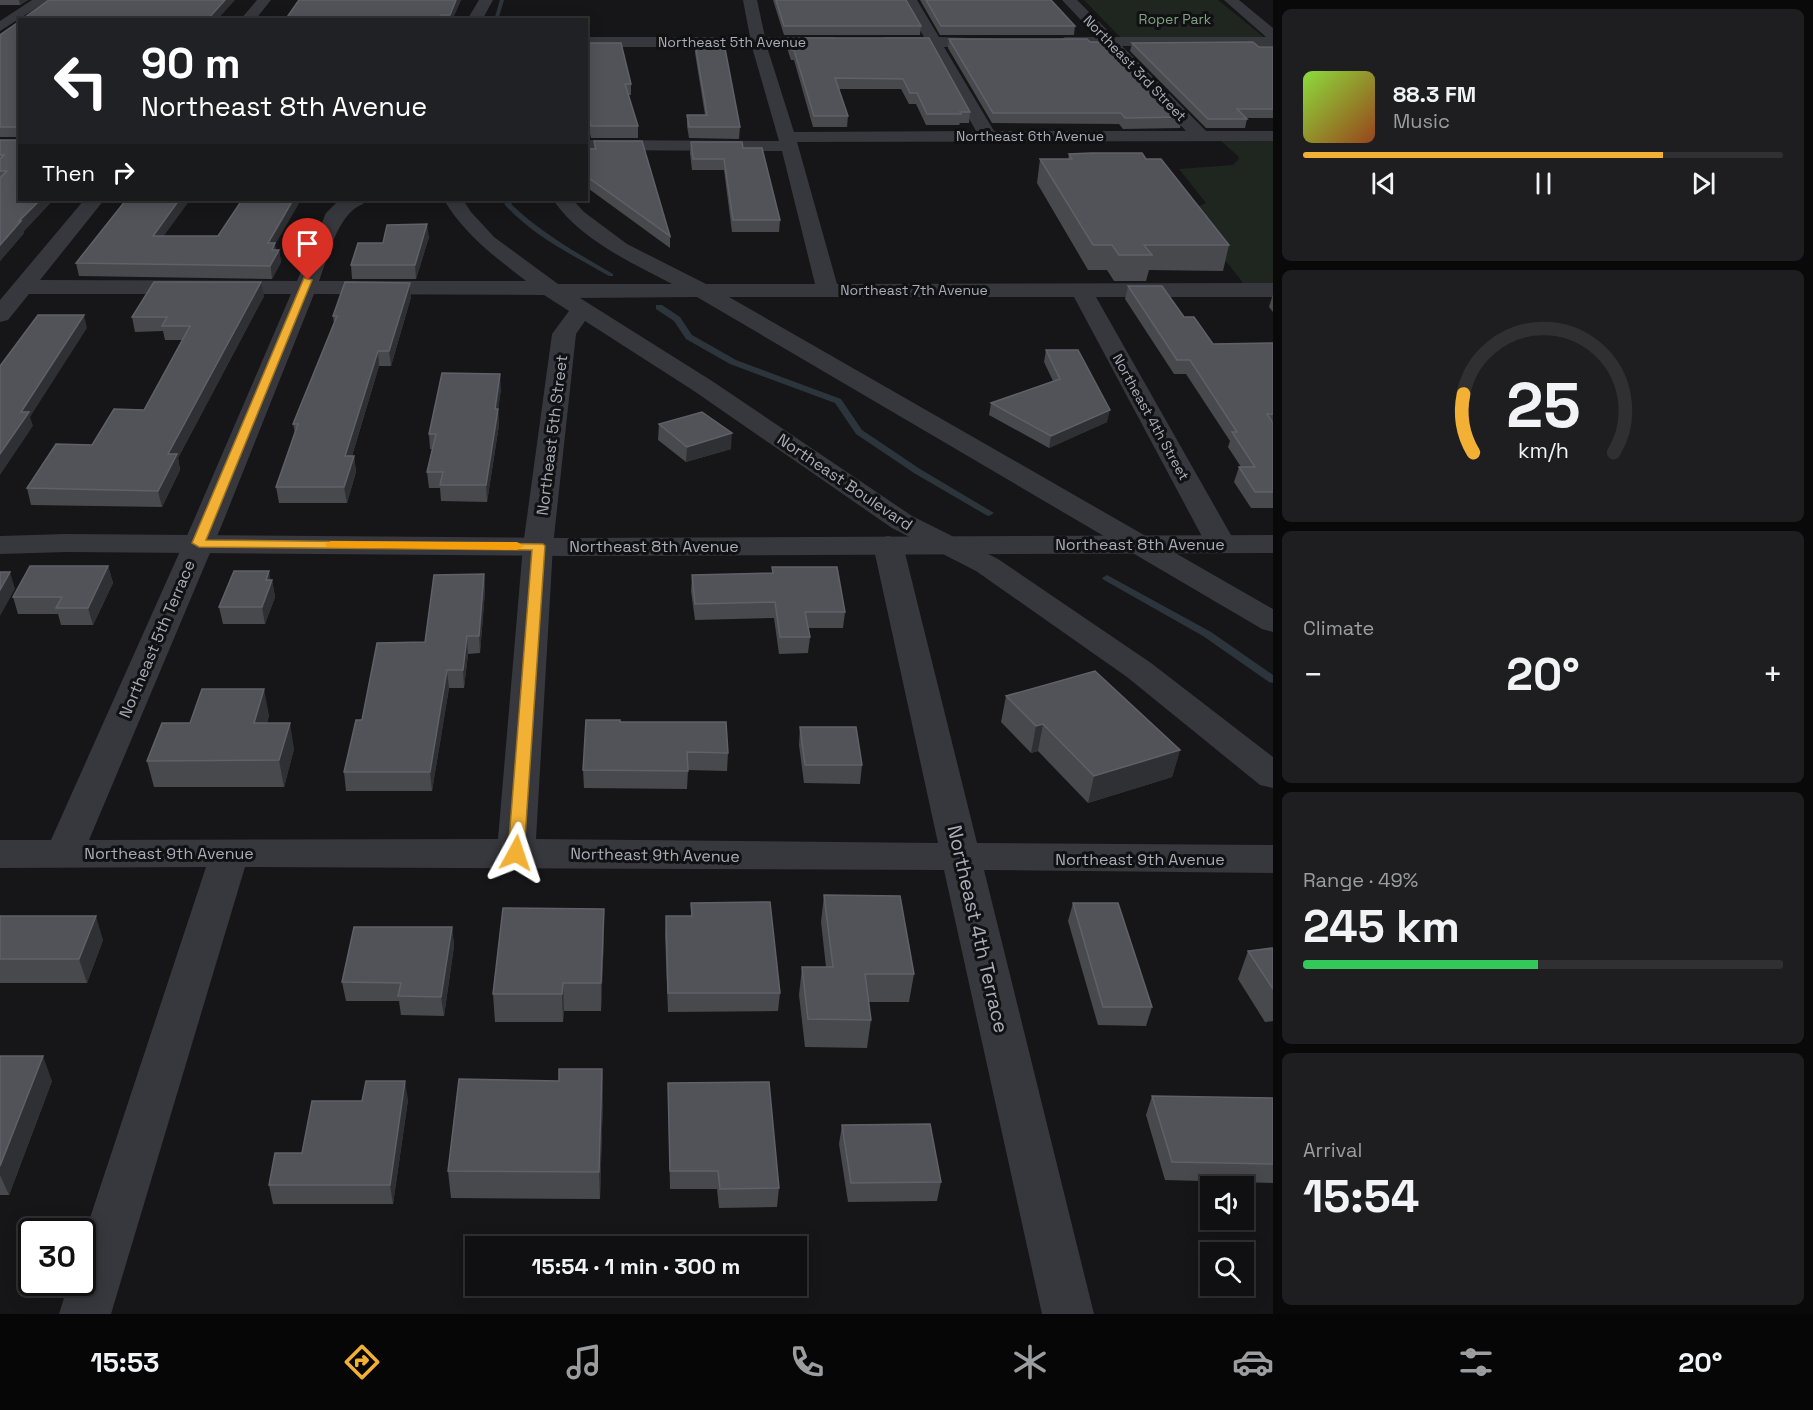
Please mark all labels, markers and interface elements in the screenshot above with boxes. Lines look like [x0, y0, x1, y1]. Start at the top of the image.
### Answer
park label: Roper Park [1139, 10, 1212, 28]
street label: Northeast 3rd Street [1080, 11, 1190, 125]
street label: Northeast 5th Avenue [658, 33, 806, 51]
text: 90 m [141, 37, 241, 90]
icon: left [42, 42, 120, 120]
text: 88.3 FM [1393, 80, 1476, 108]
text: Northeast 8th Avenue [141, 89, 427, 124]
text: Music [1393, 108, 1450, 134]
street label: Northeast 6th Avenue [956, 127, 1104, 145]
icon: right [107, 156, 140, 189]
text: Then [42, 159, 95, 187]
icon: previous [1367, 167, 1400, 200]
icon: pause [1527, 167, 1560, 200]
icon: next [1687, 167, 1720, 200]
pin [282, 218, 333, 280]
icon: arrive [291, 227, 324, 260]
street label: Northeast 7th Avenue [840, 281, 988, 299]
street label: Northeast 4th Street [1109, 351, 1193, 483]
street label: Northeast 5th Street [532, 353, 572, 517]
text: 25 [1506, 366, 1580, 445]
street label: Northeast Boulevard [773, 429, 917, 535]
text: km/h [1517, 437, 1569, 464]
street label: Northeast 8th Avenue [1055, 534, 1225, 555]
street label: Northeast 8th Avenue [569, 536, 739, 557]
street label: Northeast 5th Terrace [114, 557, 200, 721]
text: Climate [1303, 615, 1374, 641]
text: 20° [1506, 646, 1580, 703]
text: − [1303, 654, 1323, 696]
text: + [1763, 654, 1783, 696]
position arrow [484, 821, 548, 885]
street label: Northeast 4th Terrace [941, 823, 1015, 1035]
street label: Northeast 9th Avenue [84, 843, 254, 864]
street label: Northeast 9th Avenue [570, 843, 740, 867]
street label: Northeast 9th Avenue [1055, 849, 1225, 870]
text: Range · 49% [1303, 867, 1418, 893]
text: 245 km [1303, 898, 1460, 955]
text: Arrival [1303, 1137, 1362, 1163]
text: 15:54 [1303, 1168, 1419, 1225]
map controls [1200, 1176, 1254, 1296]
button: sound [1200, 1176, 1254, 1230]
speed limit sign: 30 [18, 1218, 96, 1296]
button: search [1200, 1242, 1254, 1296]
text: 15:54 · 1 min · 300 m [532, 1252, 740, 1280]
icon: directions [341, 1341, 383, 1383]
icon: music [563, 1341, 605, 1383]
icon: phone [786, 1341, 828, 1383]
icon: climate [1009, 1341, 1051, 1383]
icon: car [1232, 1341, 1274, 1383]
icon: filters [1455, 1341, 1497, 1383]
text: 15:53 [90, 1345, 160, 1380]
text: 20° [1678, 1345, 1722, 1380]

